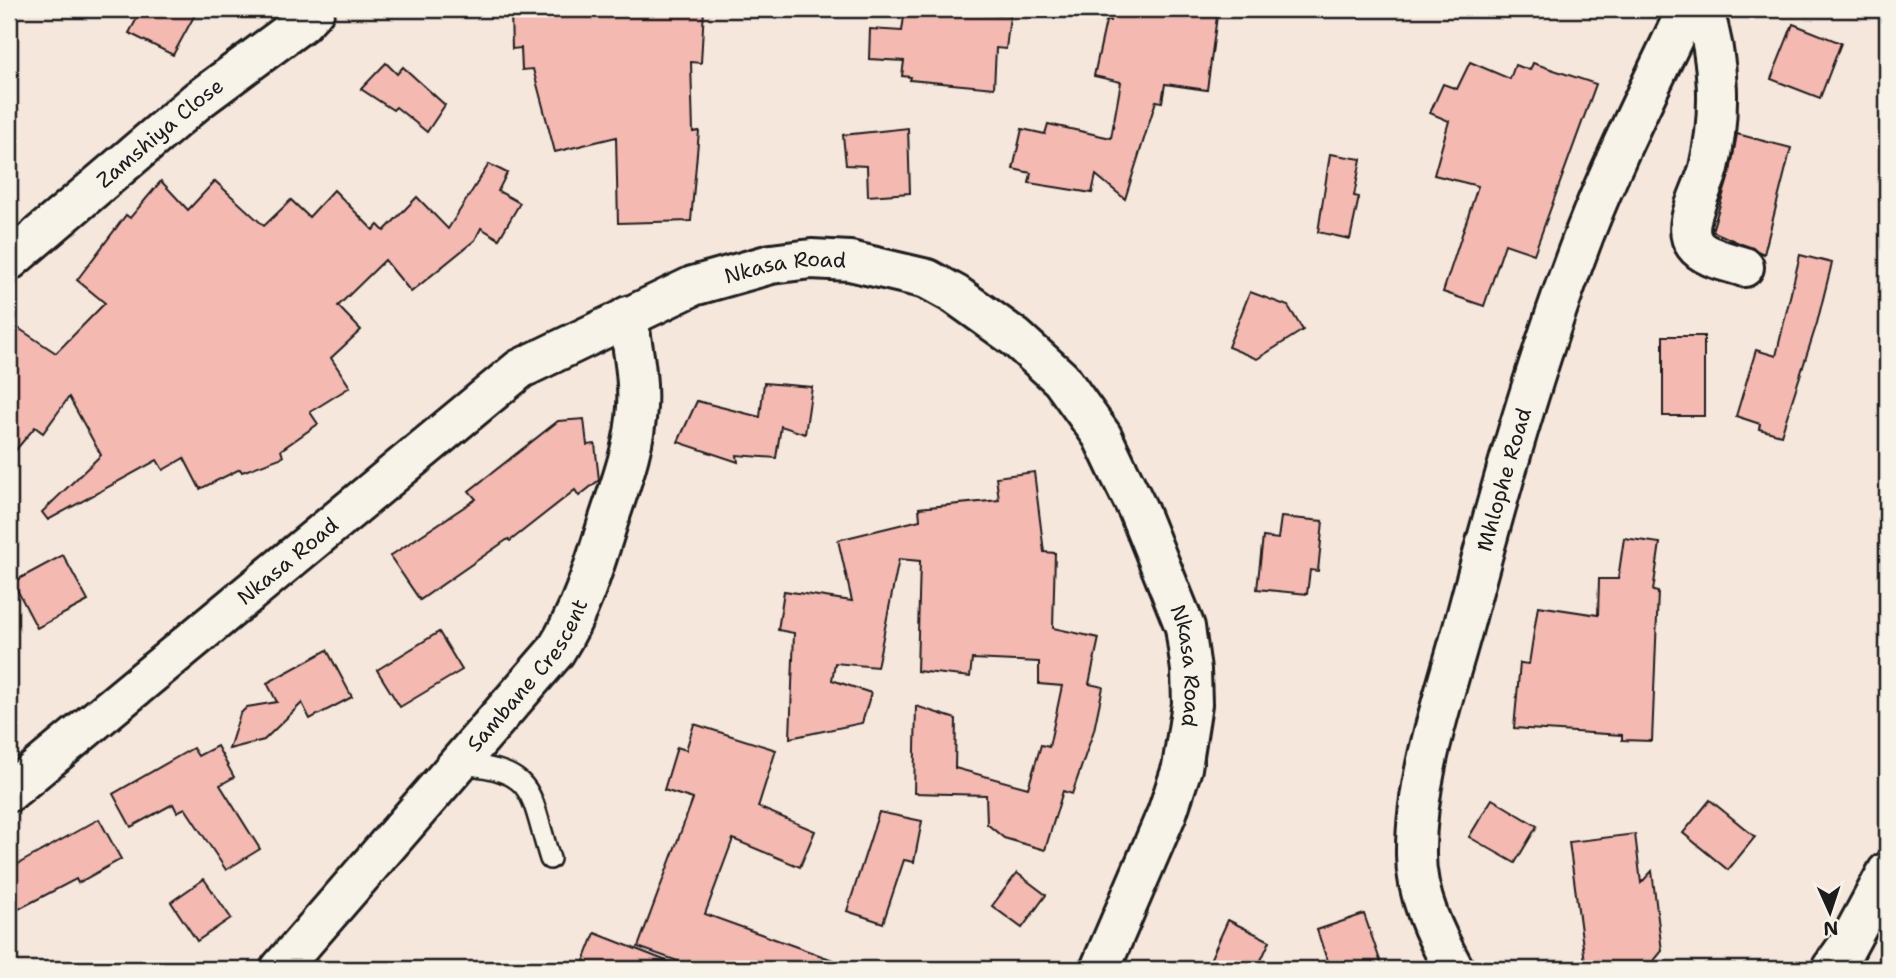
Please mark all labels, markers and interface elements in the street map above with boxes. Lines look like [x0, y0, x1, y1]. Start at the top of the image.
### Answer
street label: Zamshiya Close [91, 72, 229, 194]
street label: Nkasa Road [721, 245, 847, 291]
street label: Mhlophe Road [1470, 404, 1538, 555]
street label: Nkasa Road [231, 511, 344, 611]
street label: Sambane Crescent [461, 595, 594, 758]
street label: Nkasa Road [1163, 601, 1206, 729]
north arrow [1794, 876, 1864, 946]
text: N [1823, 916, 1839, 941]

